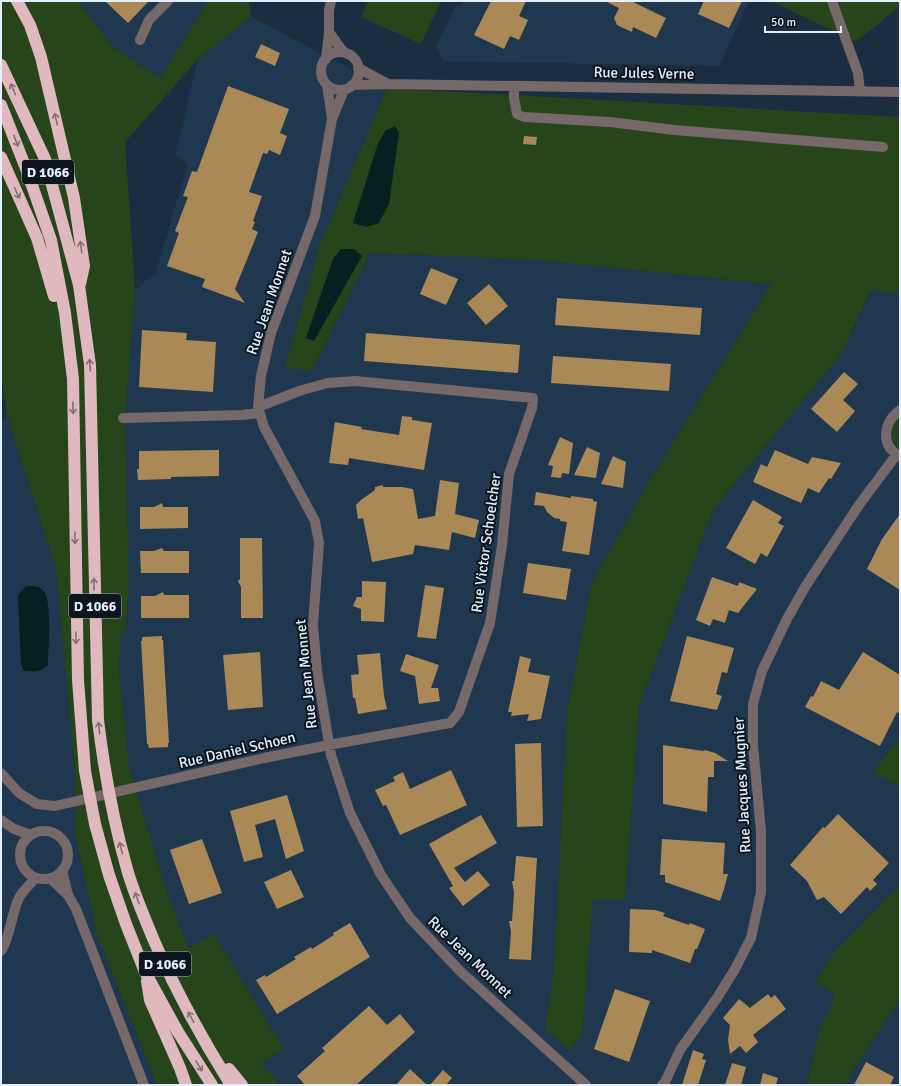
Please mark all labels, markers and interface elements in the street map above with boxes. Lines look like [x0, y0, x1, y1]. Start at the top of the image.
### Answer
scale bar [765, 8, 841, 34]
text: 50 m [771, 15, 796, 30]
street label: Rue Jules Verne [593, 63, 695, 83]
one-way arrow [9, 84, 16, 96]
one-way arrow [51, 113, 59, 126]
one-way arrow [13, 135, 21, 147]
road number: D 1066 [22, 160, 74, 184]
one-way arrow [14, 186, 21, 198]
one-way arrow [77, 241, 85, 254]
street label: Rue Jean Monnet [243, 247, 295, 357]
one-way arrow [86, 359, 93, 372]
one-way arrow [70, 401, 77, 414]
street label: Rue Victor Schoelcher [467, 472, 505, 614]
one-way arrow [71, 531, 79, 544]
one-way arrow [91, 578, 98, 591]
road number: D 1066 [69, 594, 121, 618]
street label: Rue Jean Monnet [291, 618, 321, 730]
one-way arrow [73, 631, 80, 644]
street label: Rue Jacques Mugnier [729, 716, 755, 853]
one-way arrow [95, 722, 103, 735]
street label: Rue Daniel Schoen [177, 728, 297, 772]
one-way arrow [117, 842, 124, 855]
one-way arrow [133, 893, 141, 905]
street label: Rue Jean Monnet [424, 912, 516, 1002]
road number: D 1066 [139, 952, 191, 976]
one-way arrow [186, 1011, 194, 1023]
one-way arrow [195, 1061, 204, 1072]

